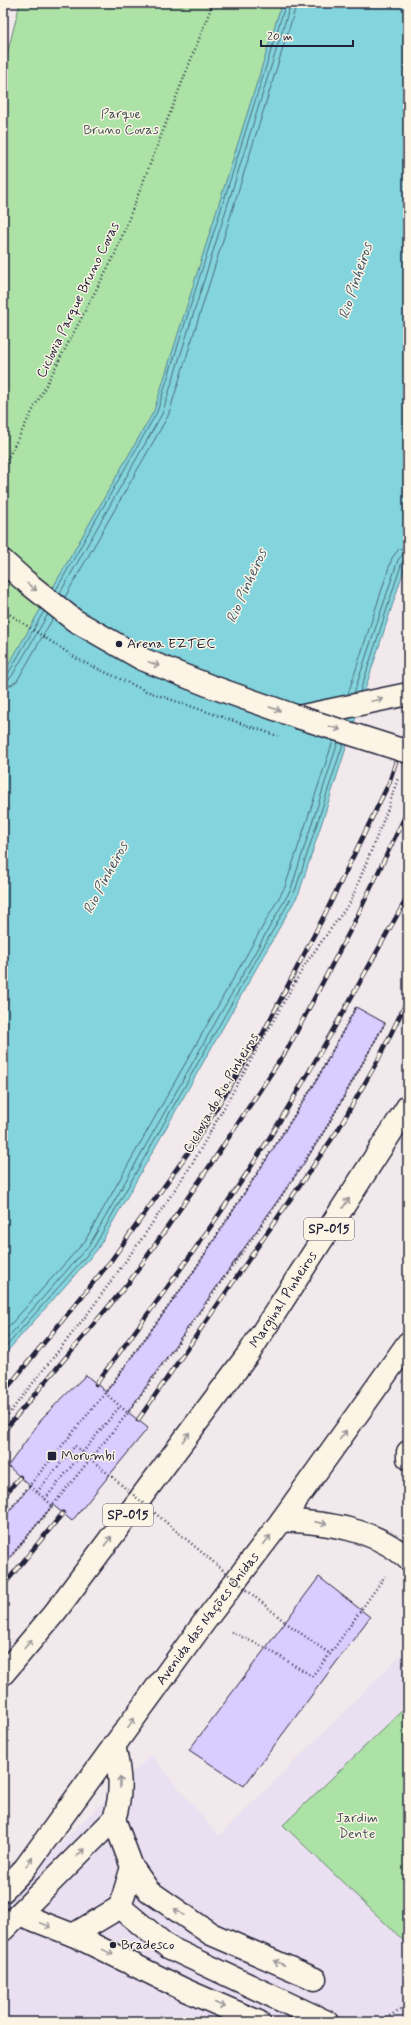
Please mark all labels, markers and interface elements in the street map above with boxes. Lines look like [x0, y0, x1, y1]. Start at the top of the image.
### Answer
scale bar [261, 22, 353, 48]
text: 20 m [267, 29, 293, 45]
park label: Parque Bruno Covas [83, 105, 159, 139]
street label: Ciclovia Parque Bruno Covas [32, 219, 124, 381]
water label: Rio Pinheiros [334, 239, 378, 322]
water label: Rio Pinheiros [222, 545, 273, 626]
one-way arrow [27, 583, 38, 592]
place label: Arena EZTEC [127, 635, 215, 653]
marker: Arena EZTEC [114, 639, 124, 649]
one-way arrow [147, 660, 159, 668]
one-way arrow [370, 696, 383, 704]
one-way arrow [269, 706, 282, 713]
one-way arrow [329, 725, 341, 733]
water label: Rio Pinheiros [79, 837, 134, 918]
street label: Ciclovia do Rio Pinheiros [179, 1030, 263, 1156]
one-way arrow [342, 1198, 350, 1209]
road number: SP-015 [304, 1218, 354, 1240]
street label: Marginal Pinheiros [245, 1248, 321, 1352]
one-way arrow [339, 1429, 347, 1440]
one-way arrow [182, 1432, 190, 1443]
place label: Morumbi [61, 1447, 115, 1465]
marker: Morumbi [46, 1450, 58, 1462]
road number: SP-015 [103, 1504, 153, 1526]
one-way arrow [314, 1519, 327, 1527]
one-way arrow [262, 1534, 271, 1545]
one-way arrow [104, 1536, 112, 1547]
street label: Avenida das Nações Unidas [152, 1549, 263, 1689]
one-way arrow [24, 1639, 33, 1649]
one-way arrow [126, 1717, 135, 1728]
one-way arrow [116, 1776, 124, 1789]
park label: Jardim Dente [336, 1809, 378, 1843]
one-way arrow [75, 1848, 85, 1858]
one-way arrow [25, 1856, 33, 1867]
one-way arrow [173, 1908, 184, 1916]
one-way arrow [40, 1921, 52, 1929]
place label: Bradesco [121, 1936, 174, 1954]
marker: Bradesco [108, 1940, 118, 1950]
one-way arrow [102, 1949, 114, 1957]
one-way arrow [273, 1959, 285, 1967]
one-way arrow [214, 2002, 226, 2009]

